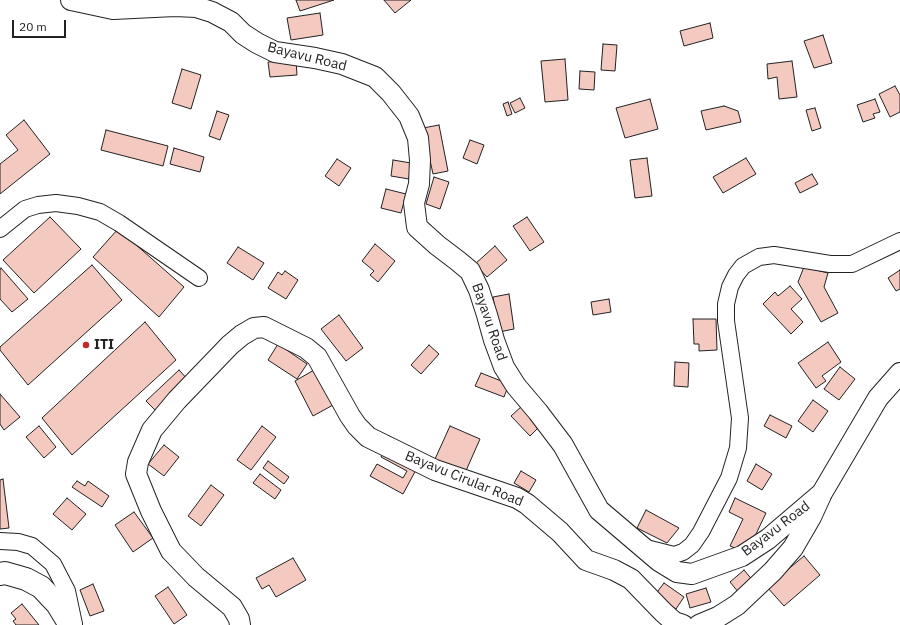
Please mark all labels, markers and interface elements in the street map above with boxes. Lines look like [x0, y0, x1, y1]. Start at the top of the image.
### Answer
scale bar [14, 12, 68, 38]
text: 20 m [19, 19, 47, 34]
street label: Bayavu Road [266, 39, 348, 75]
street label: Bayavu Road [468, 281, 510, 363]
place label: ITI [94, 337, 114, 353]
marker: ITI [81, 340, 91, 350]
street label: Bayavu Cirular Road [402, 448, 526, 510]
street label: Bayavu Road [739, 498, 813, 560]

